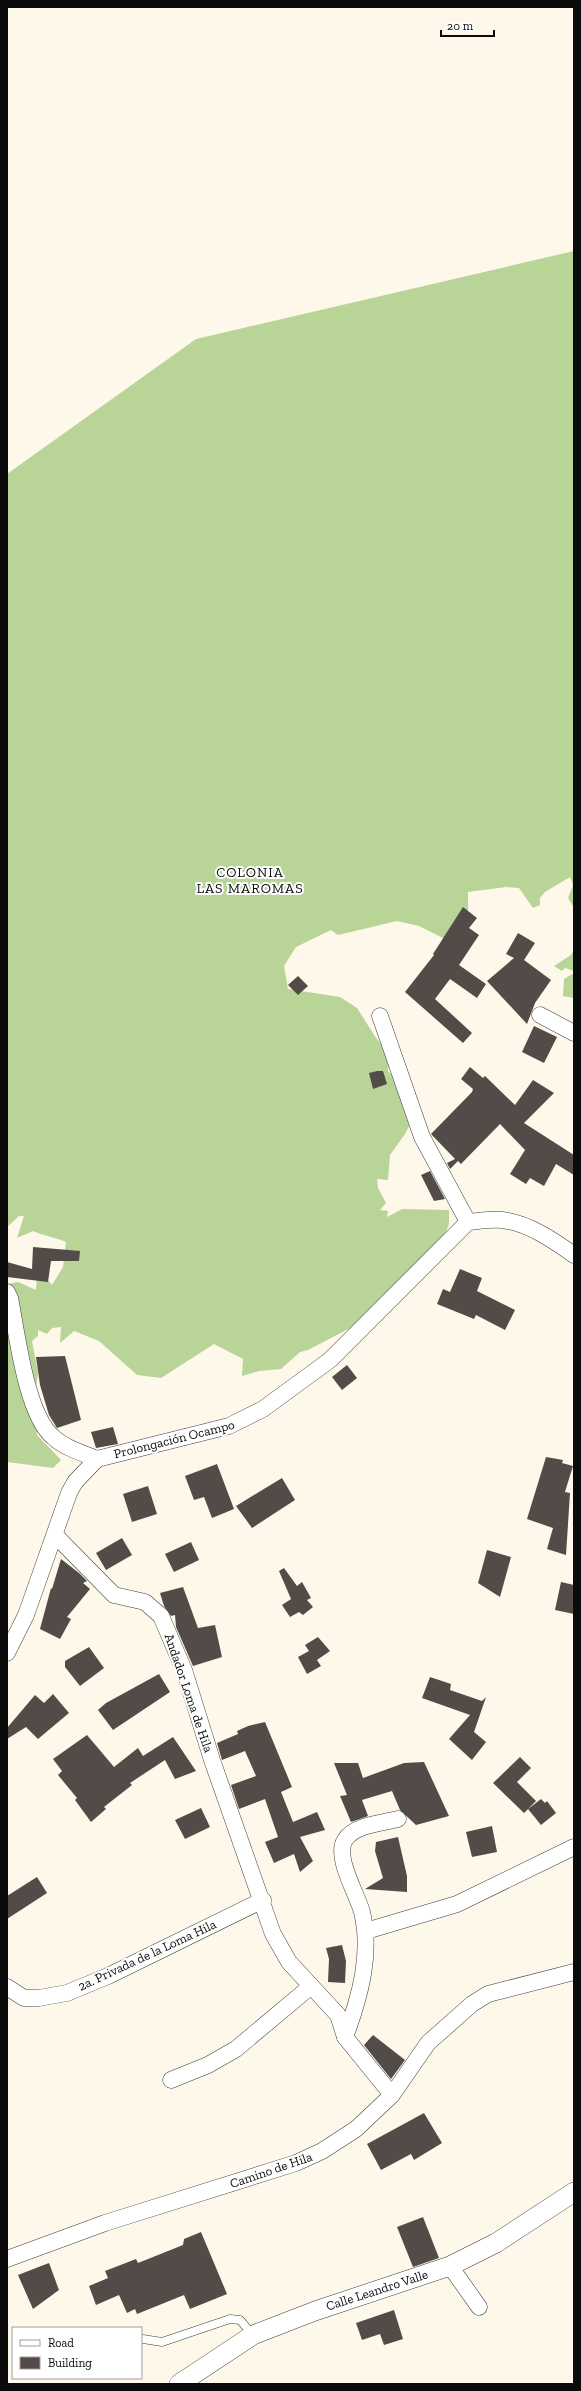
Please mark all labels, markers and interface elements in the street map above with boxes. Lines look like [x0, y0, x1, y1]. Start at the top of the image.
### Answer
scale bar [441, 12, 494, 38]
text: 20 m [447, 19, 474, 33]
district label: COLONIA LAS MAROMAS [196, 864, 304, 897]
street label: Prolongación Ocampo [112, 1417, 236, 1461]
street label: Andador Loma de Hila [162, 1632, 217, 1755]
street label: 2a. Privada de la Loma Hila [76, 1916, 219, 1994]
street label: Camino de Hila [228, 2149, 315, 2191]
street label: Calle Leandro Valle [324, 2266, 430, 2314]
legend [12, 2327, 142, 2379]
text: Road [48, 2336, 74, 2350]
text: Building [48, 2356, 92, 2370]

